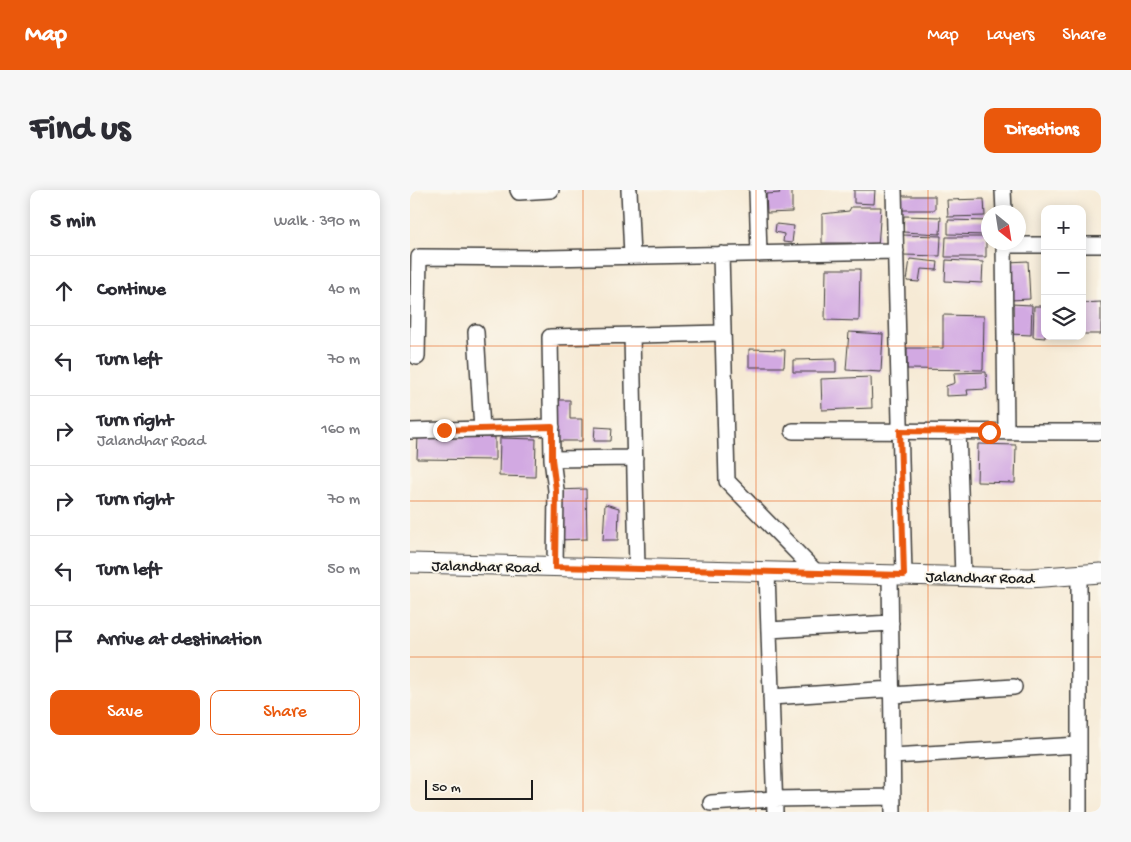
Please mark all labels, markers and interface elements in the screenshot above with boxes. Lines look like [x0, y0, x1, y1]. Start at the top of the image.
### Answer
text: Map [25, 21, 67, 50]
text: Map [927, 25, 959, 46]
text: Layers [987, 25, 1034, 46]
text: Share [1062, 25, 1106, 46]
button: Directions [984, 108, 1101, 153]
text: Find us [30, 110, 130, 151]
north arrow [981, 205, 1026, 250]
map controls [1041, 205, 1086, 340]
button: + [1041, 205, 1086, 250]
text: 5 min [50, 210, 95, 235]
text: Walk · 390 m [274, 213, 360, 232]
button: − [1041, 250, 1086, 295]
icon: ahead [50, 277, 78, 305]
text: Continue [97, 279, 166, 302]
text: 40 m [328, 281, 360, 300]
button: layers [1041, 295, 1086, 340]
icon: left [50, 347, 78, 375]
text: Turn left [97, 349, 161, 372]
text: 70 m [327, 351, 360, 370]
text: Turn right [97, 410, 173, 433]
icon: right [50, 417, 78, 445]
route end [433, 419, 456, 442]
text: 160 m [321, 421, 360, 440]
route start [978, 421, 1001, 444]
text: Jalandhar Road [97, 433, 206, 452]
icon: right [50, 487, 78, 515]
text: Turn right [97, 489, 173, 512]
text: 70 m [327, 491, 360, 510]
icon: left [50, 557, 78, 585]
street label: Jalandhar Road [431, 558, 542, 579]
text: Turn left [97, 559, 161, 582]
text: 50 m [327, 561, 360, 580]
street label: Jalandhar Road [925, 569, 1036, 590]
icon: arrive [50, 627, 78, 655]
text: Arrive at destination [97, 629, 261, 652]
button: Save [50, 690, 200, 735]
button: Share [210, 690, 360, 735]
scale bar [425, 777, 532, 800]
text: 50 m [432, 780, 461, 797]

